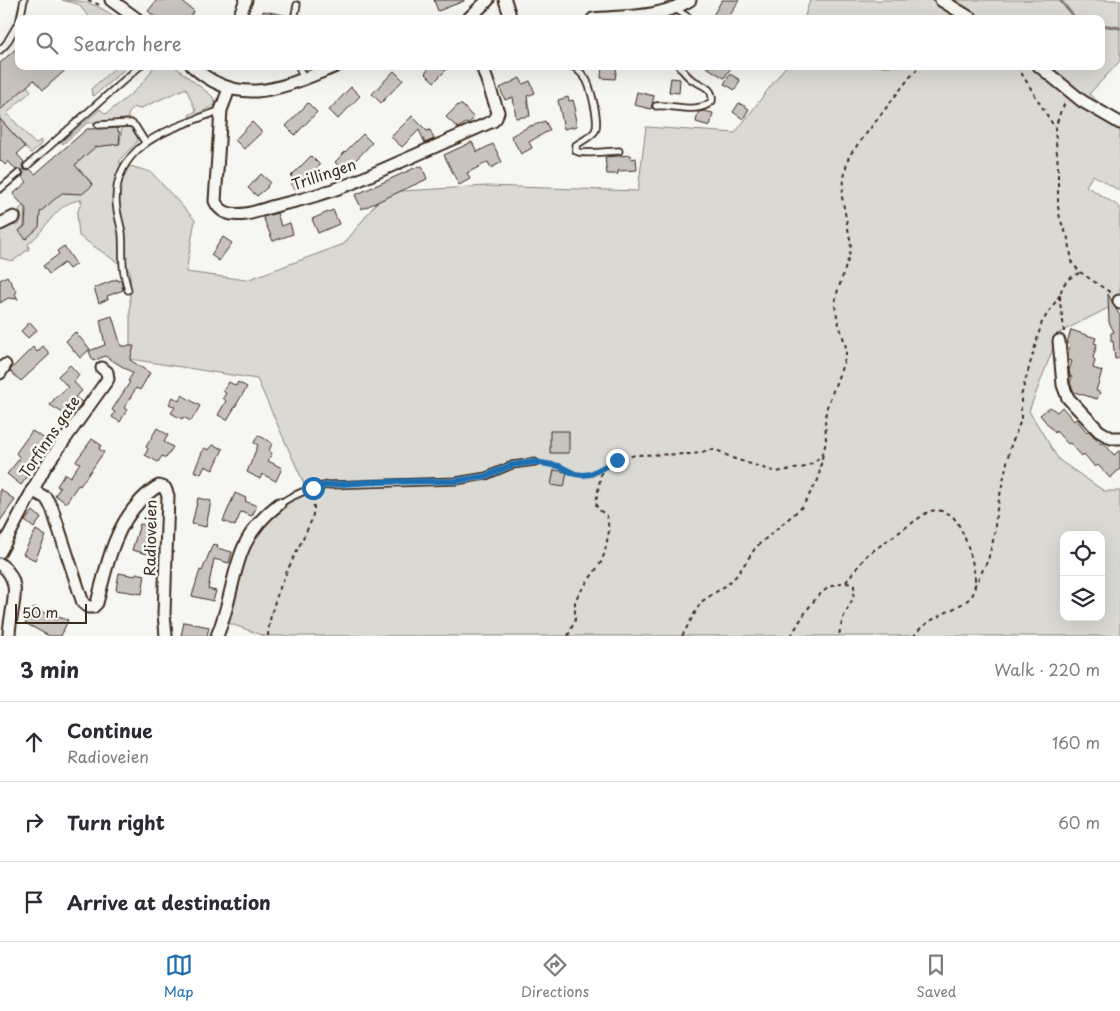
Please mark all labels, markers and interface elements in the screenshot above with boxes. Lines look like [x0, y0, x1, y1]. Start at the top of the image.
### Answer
search box [15, 15, 1105, 70]
icon: search [33, 29, 61, 57]
text: Search here [73, 29, 182, 57]
street label: Trillingen [288, 152, 359, 195]
street label: Torfinns gate [13, 391, 85, 482]
route end [606, 449, 629, 472]
route start [302, 477, 325, 500]
street label: Radioveien [137, 499, 162, 576]
map controls [1060, 531, 1105, 621]
button: locate [1060, 531, 1105, 576]
button: layers [1060, 576, 1105, 621]
scale bar [15, 601, 88, 624]
text: 50 m [22, 602, 58, 623]
text: 3 min [20, 653, 79, 685]
text: Walk · 220 m [994, 657, 1100, 681]
text: Continue [67, 716, 153, 744]
icon: ahead [20, 728, 48, 756]
text: 160 m [1052, 730, 1100, 754]
text: Radioveien [67, 744, 149, 768]
icon: right [20, 808, 48, 836]
text: Turn right [67, 808, 165, 836]
text: 60 m [1058, 810, 1100, 834]
icon: arrive [20, 888, 48, 916]
text: Arrive at destination [67, 888, 271, 916]
tab: Map [164, 951, 194, 1002]
tab: Directions [521, 951, 589, 1002]
tab: Saved [917, 951, 956, 1002]

